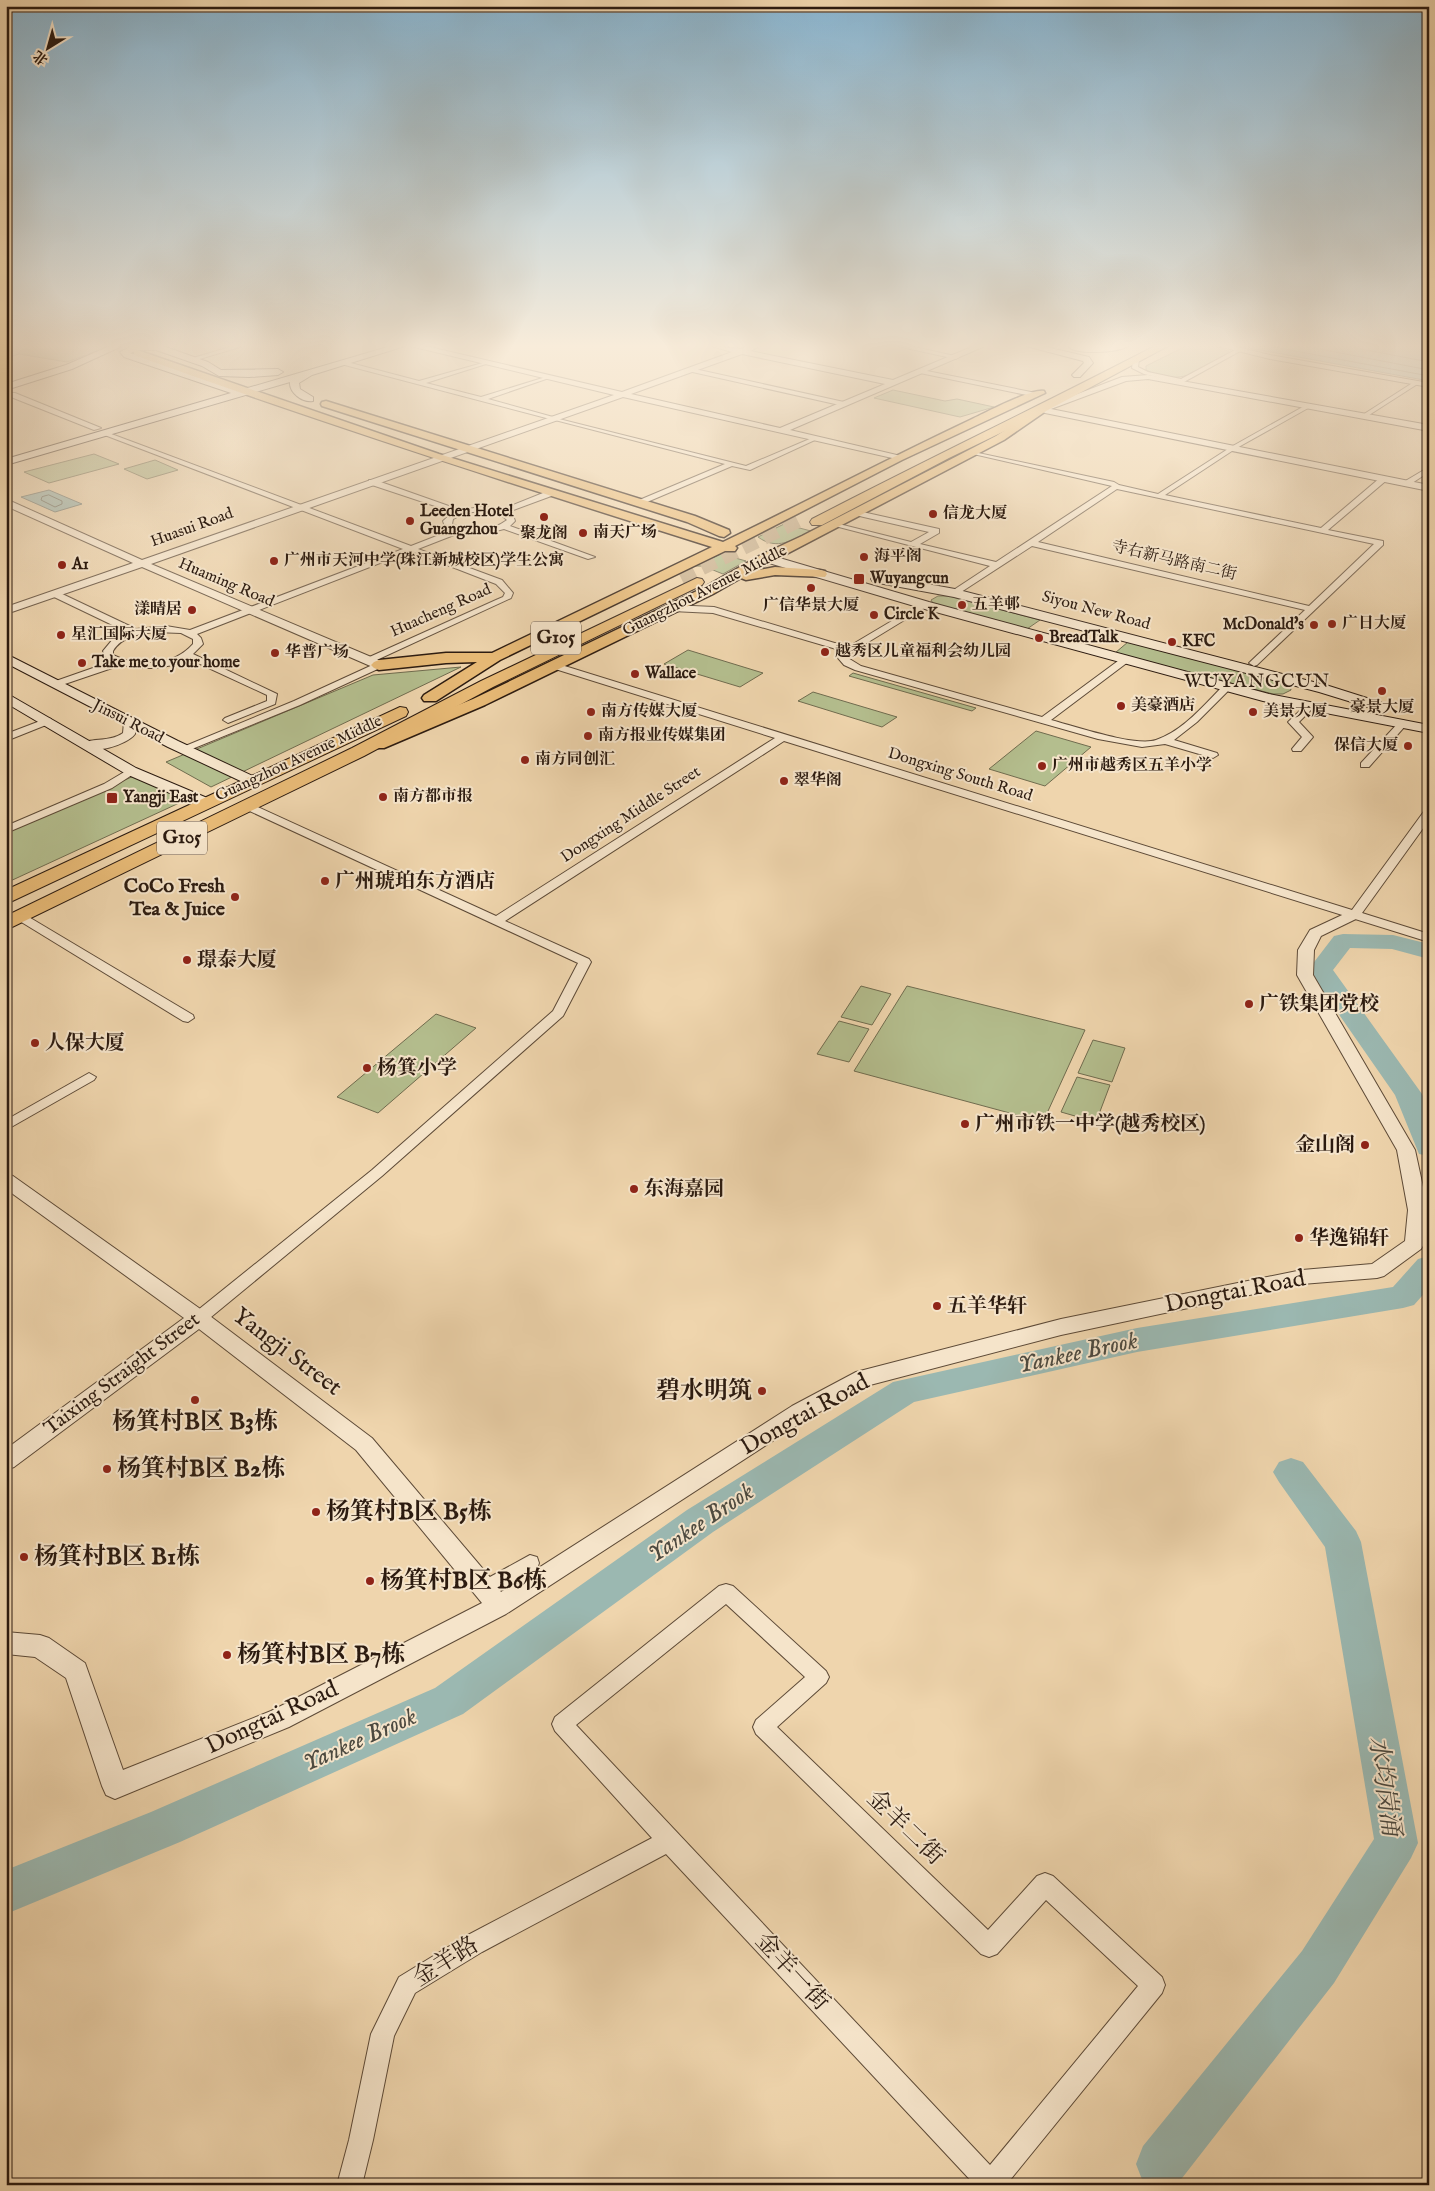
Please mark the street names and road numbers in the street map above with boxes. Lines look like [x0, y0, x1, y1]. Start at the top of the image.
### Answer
street label: Huasui Road [148, 504, 237, 552]
street label: 寺右新马路南二街 [1109, 537, 1239, 585]
street label: Guangzhou Avenue Middle [620, 541, 790, 641]
street label: Huaming Road [175, 554, 277, 612]
street label: Huacheng Road [387, 580, 495, 642]
street label: Siyou New Road [1040, 587, 1153, 635]
road number: G105 [531, 622, 581, 654]
street label: Jinsui Road [87, 695, 167, 749]
street label: Guangzhou Avenue Middle [212, 712, 386, 806]
street label: Dongxing South Road [885, 743, 1035, 807]
street label: Dongxing Middle Street [557, 762, 705, 868]
road number: G105 [157, 821, 207, 854]
street label: Dongtai Road [1162, 1263, 1308, 1321]
street label: Yangji Street [226, 1301, 348, 1403]
street label: Taixing Straight Street [39, 1307, 205, 1441]
street label: Dongtai Road [735, 1367, 875, 1463]
street label: Dongtai Road [201, 1674, 343, 1762]
street label: 金羊二街 [860, 1784, 950, 1872]
street label: 金羊一街 [748, 1926, 836, 2018]
street label: 金羊路 [407, 1930, 485, 1994]

